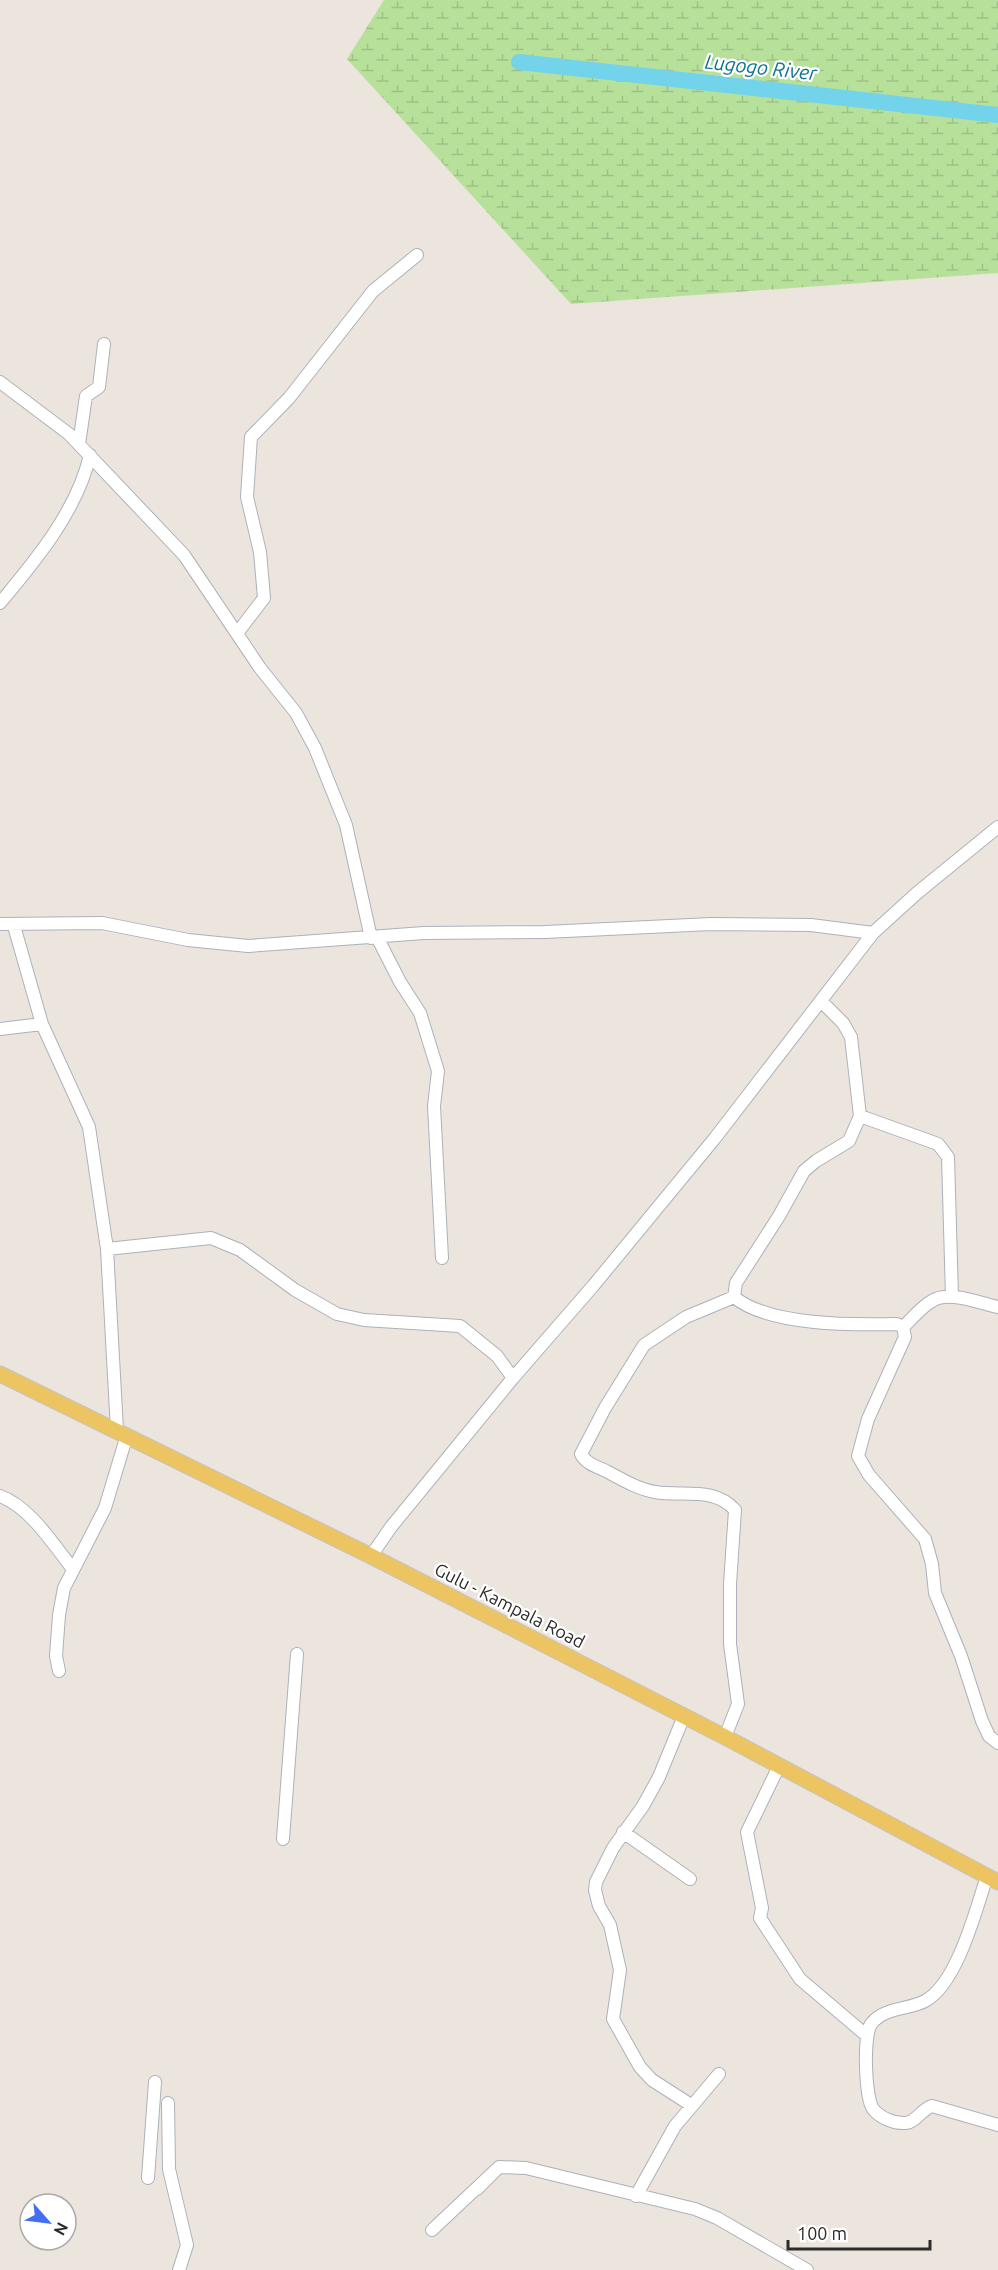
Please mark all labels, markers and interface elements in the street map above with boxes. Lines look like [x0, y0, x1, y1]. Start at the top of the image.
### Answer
water label: Lugogo River [704, 50, 819, 84]
street label: Gulu - Kampala Road [432, 1558, 588, 1652]
north arrow [18, 2192, 78, 2252]
scale bar [788, 2213, 930, 2251]
text: N [50, 2220, 72, 2239]
text: 100 m [797, 2223, 847, 2243]

